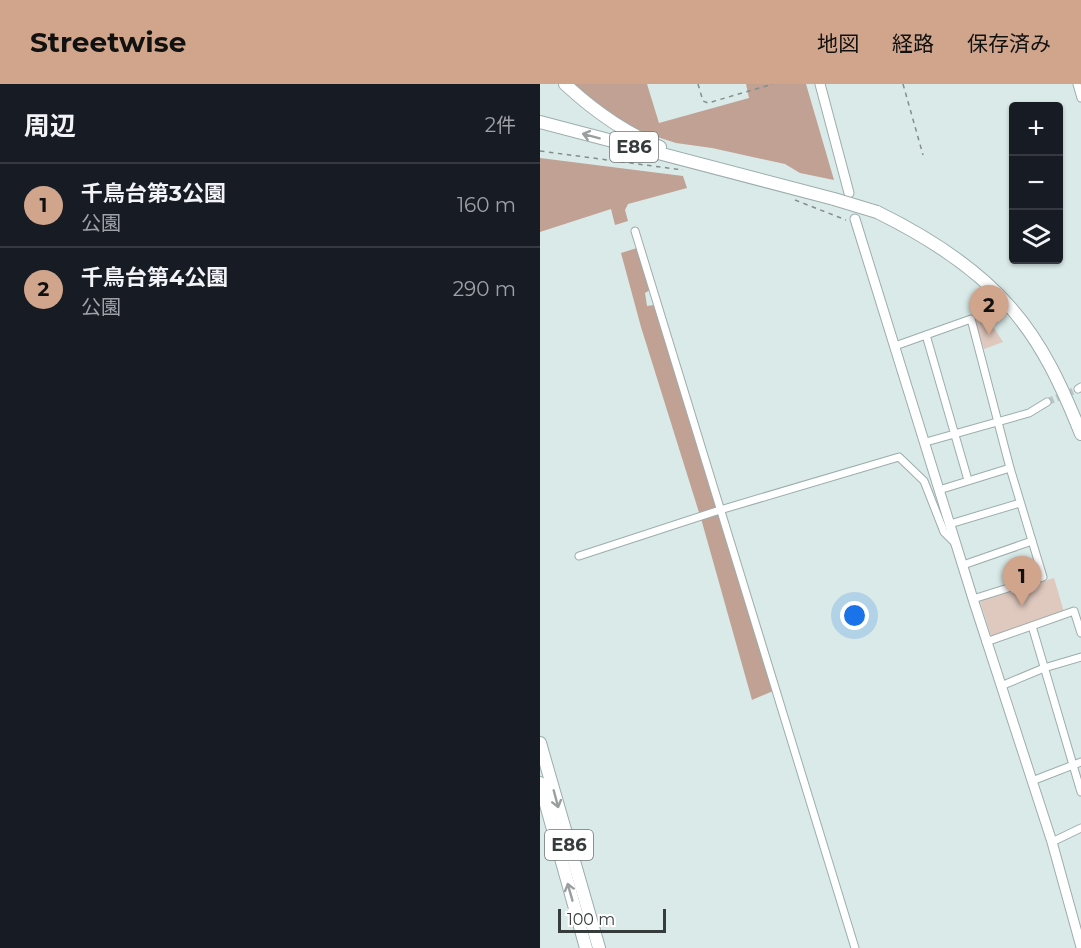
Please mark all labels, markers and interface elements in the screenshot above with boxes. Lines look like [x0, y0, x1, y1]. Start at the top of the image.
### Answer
text: Streetwise [30, 25, 186, 59]
text: 地図 [817, 31, 859, 56]
text: 経路 [892, 31, 934, 56]
text: 保存済み [967, 31, 1051, 56]
map controls [1009, 102, 1063, 264]
button: + [1009, 102, 1063, 156]
text: 周辺 [24, 110, 76, 142]
text: 2件 [485, 113, 516, 137]
one-way arrow [582, 129, 601, 141]
road number: E86 [610, 132, 658, 162]
button: − [1009, 156, 1063, 210]
text: 千鳥台第3公園 [81, 180, 226, 207]
text: 1 [40, 193, 47, 217]
text: 160 m [457, 193, 516, 217]
button: layers [1009, 210, 1063, 264]
text: 公園 [81, 211, 121, 235]
text: 千鳥台第4公園 [81, 264, 228, 291]
text: 2 [38, 277, 49, 301]
text: 290 m [453, 277, 516, 301]
pin: 2 [970, 286, 1008, 335]
text: 公園 [81, 295, 121, 319]
pin: 1 [1002, 556, 1042, 606]
your location [840, 601, 869, 630]
one-way arrow [550, 789, 562, 808]
road number: E86 [545, 830, 593, 860]
one-way arrow [564, 883, 575, 902]
scale bar [558, 906, 666, 934]
text: 100 m [567, 910, 615, 929]

